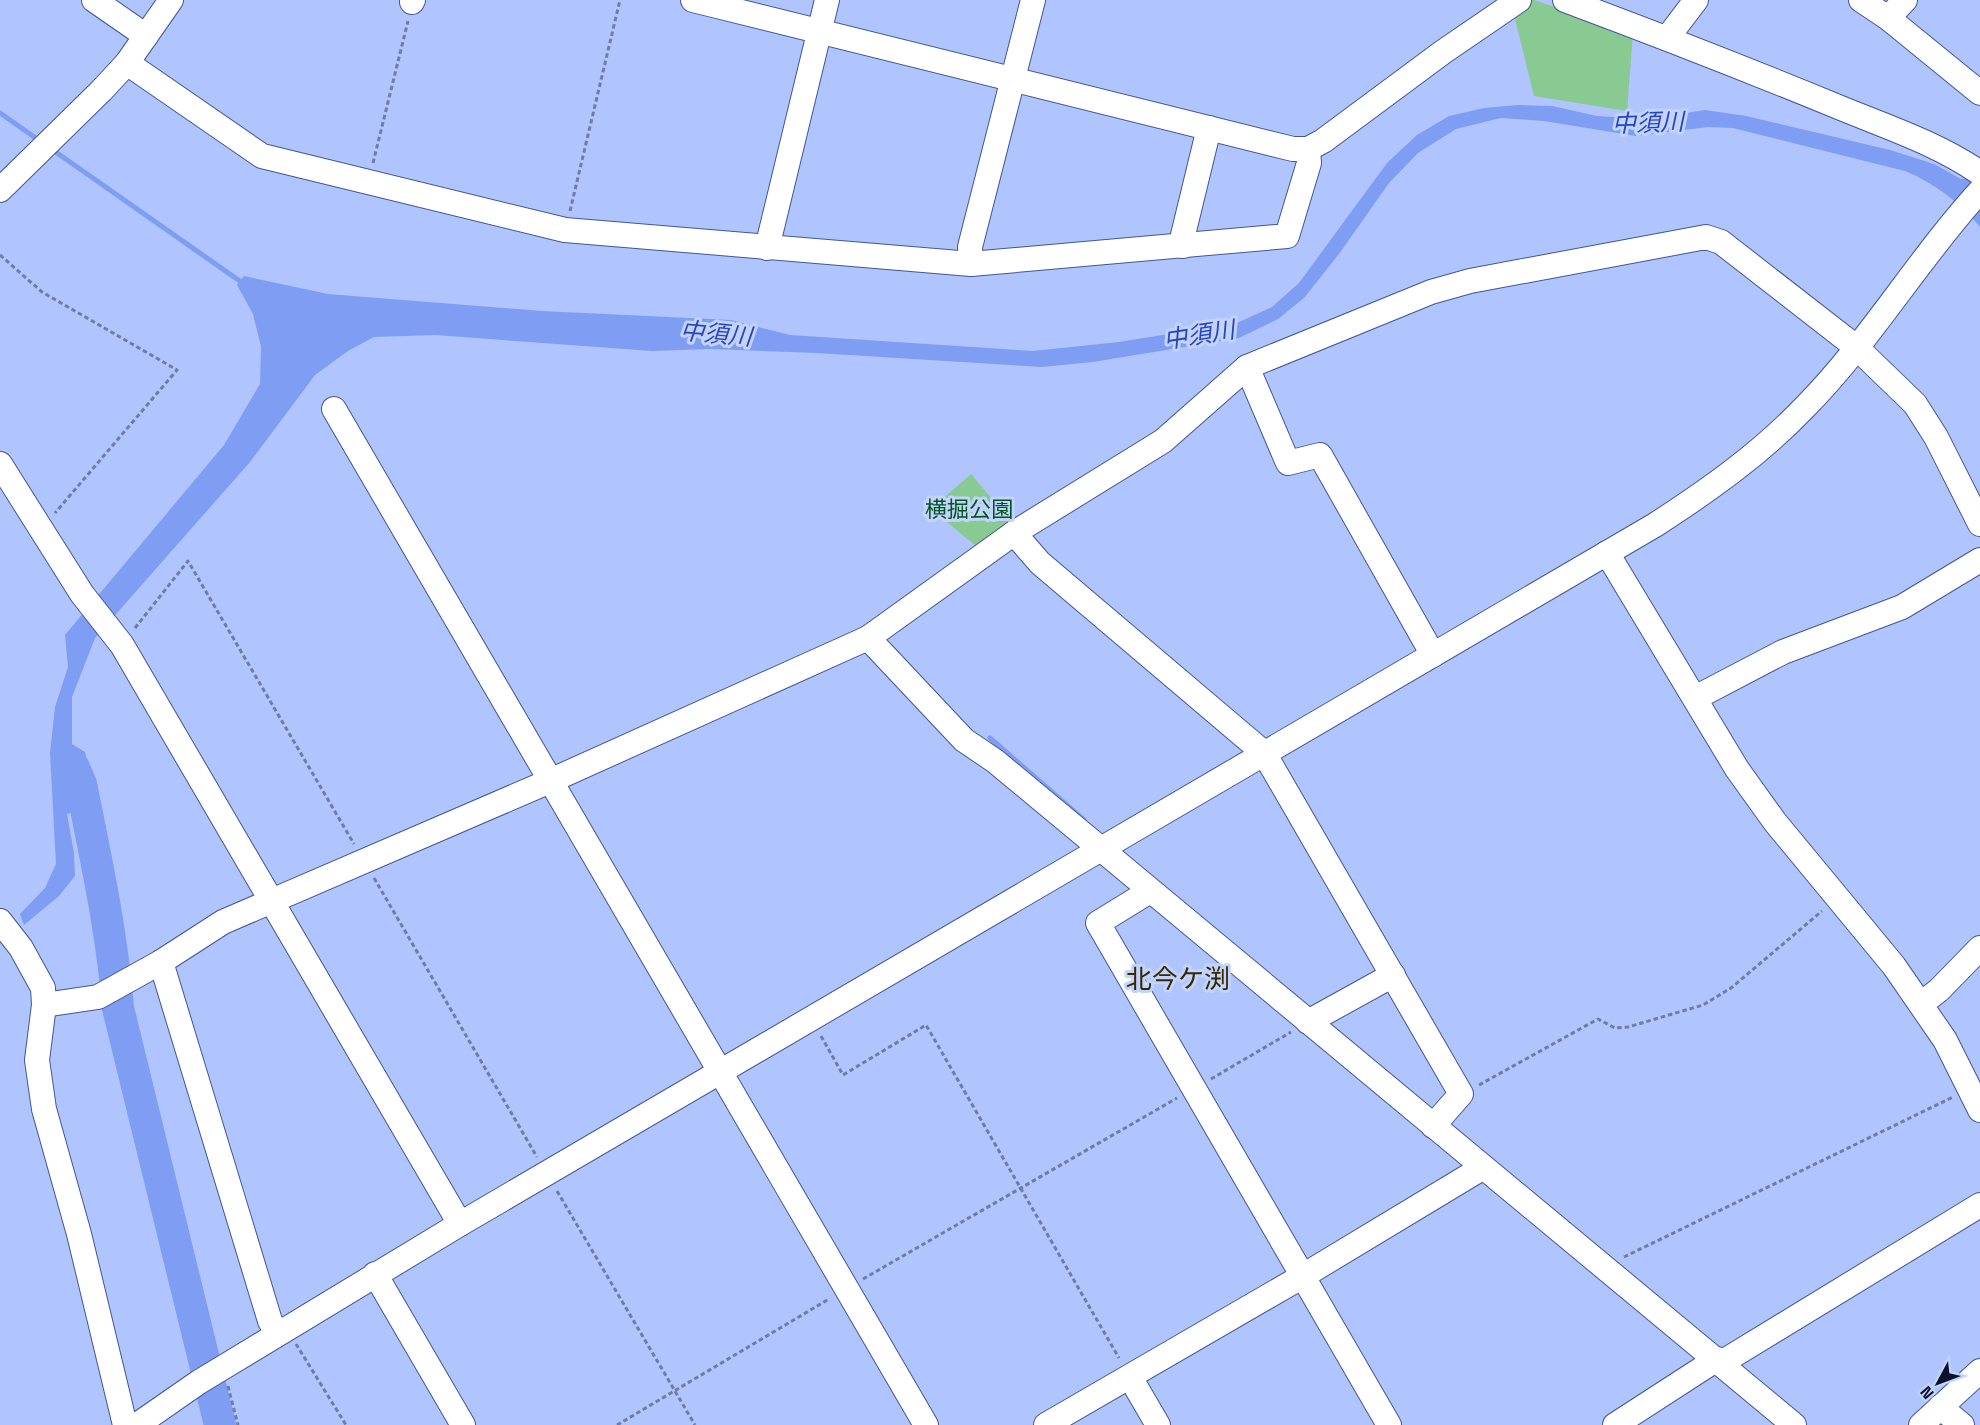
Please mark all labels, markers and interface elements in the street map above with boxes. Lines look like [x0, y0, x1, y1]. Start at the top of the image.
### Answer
water label: 中須川 [1611, 106, 1687, 139]
water label: 中須川 [1161, 313, 1240, 355]
water label: 中須川 [679, 315, 756, 352]
park label: 横掘公園 [925, 495, 1013, 523]
district label: 北今ケ渕 [1126, 962, 1230, 996]
north arrow [1908, 1353, 1968, 1413]
text: N [1916, 1382, 1939, 1403]

